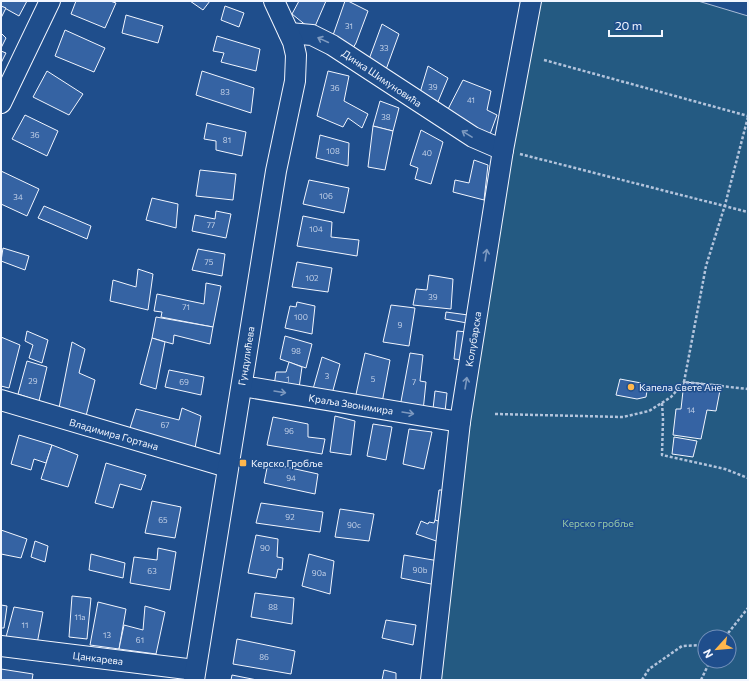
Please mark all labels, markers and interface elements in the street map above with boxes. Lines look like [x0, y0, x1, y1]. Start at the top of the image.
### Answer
scale bar [609, 12, 662, 38]
text: 20 m [615, 18, 642, 32]
house number: 31 [345, 21, 353, 31]
one-way arrow [317, 36, 329, 43]
house number: 33 [379, 43, 389, 53]
street label: Динка Шимуновића [340, 47, 424, 109]
house number: 39 [428, 82, 438, 92]
house number: 36 [330, 83, 340, 93]
house number: 83 [220, 87, 230, 97]
house number: 41 [467, 95, 475, 105]
house number: 38 [381, 112, 391, 122]
one-way arrow [461, 129, 473, 137]
house number: 36 [30, 130, 40, 140]
house number: 81 [223, 135, 231, 145]
house number: 108 [326, 146, 340, 156]
house number: 40 [422, 148, 432, 158]
house number: 106 [319, 191, 333, 201]
house number: 34 [13, 192, 23, 202]
house number: 77 [207, 220, 215, 230]
house number: 104 [309, 224, 323, 234]
one-way arrow [482, 249, 490, 262]
house number: 75 [205, 257, 214, 267]
house number: 102 [305, 273, 319, 283]
house number: 39 [428, 292, 438, 302]
house number: 71 [182, 302, 190, 312]
street label: Колубарска [463, 311, 483, 367]
house number: 100 [294, 312, 308, 322]
house number: 9 [398, 320, 403, 330]
street label: Гундулићева [235, 326, 257, 386]
house number: 98 [291, 346, 301, 356]
house number: 3 [325, 371, 330, 381]
house number: 1 [286, 374, 290, 384]
house number: 5 [371, 374, 376, 384]
house number: 29 [28, 376, 38, 386]
house number: 69 [179, 377, 189, 387]
house number: 7 [412, 377, 416, 387]
one-way arrow [462, 377, 470, 390]
place label: Капела Свете Ане [639, 381, 722, 393]
marker: Капела Свете Ане [626, 382, 636, 392]
one-way arrow [273, 388, 286, 396]
street label: Краља Звонимира [308, 391, 394, 417]
house number: 14 [687, 405, 695, 415]
one-way arrow [401, 409, 414, 417]
street label: Владимира Гортана [68, 416, 160, 452]
house number: 67 [160, 420, 170, 430]
house number: 96 [284, 426, 294, 436]
place label: Керско Гробље [251, 457, 323, 469]
marker: Керско Гробље [238, 458, 248, 468]
house number: 94 [286, 473, 296, 483]
house number: 92 [285, 512, 295, 522]
house number: 65 [158, 515, 168, 525]
park label: Керско гробље [562, 517, 634, 529]
house number: 90c [347, 520, 361, 530]
house number: 90 [260, 543, 270, 553]
house number: 90b [413, 565, 428, 575]
house number: 63 [147, 566, 157, 576]
house number: 90a [312, 568, 326, 578]
house number: 88 [268, 602, 278, 612]
house number: 11a [74, 612, 86, 622]
house number: 11 [22, 620, 28, 630]
north arrow [697, 629, 737, 669]
house number: 13 [103, 630, 111, 640]
house number: 61 [136, 635, 144, 645]
text: N [700, 647, 715, 660]
street label: Цанкарева [72, 649, 124, 667]
house number: 86 [259, 652, 269, 662]

